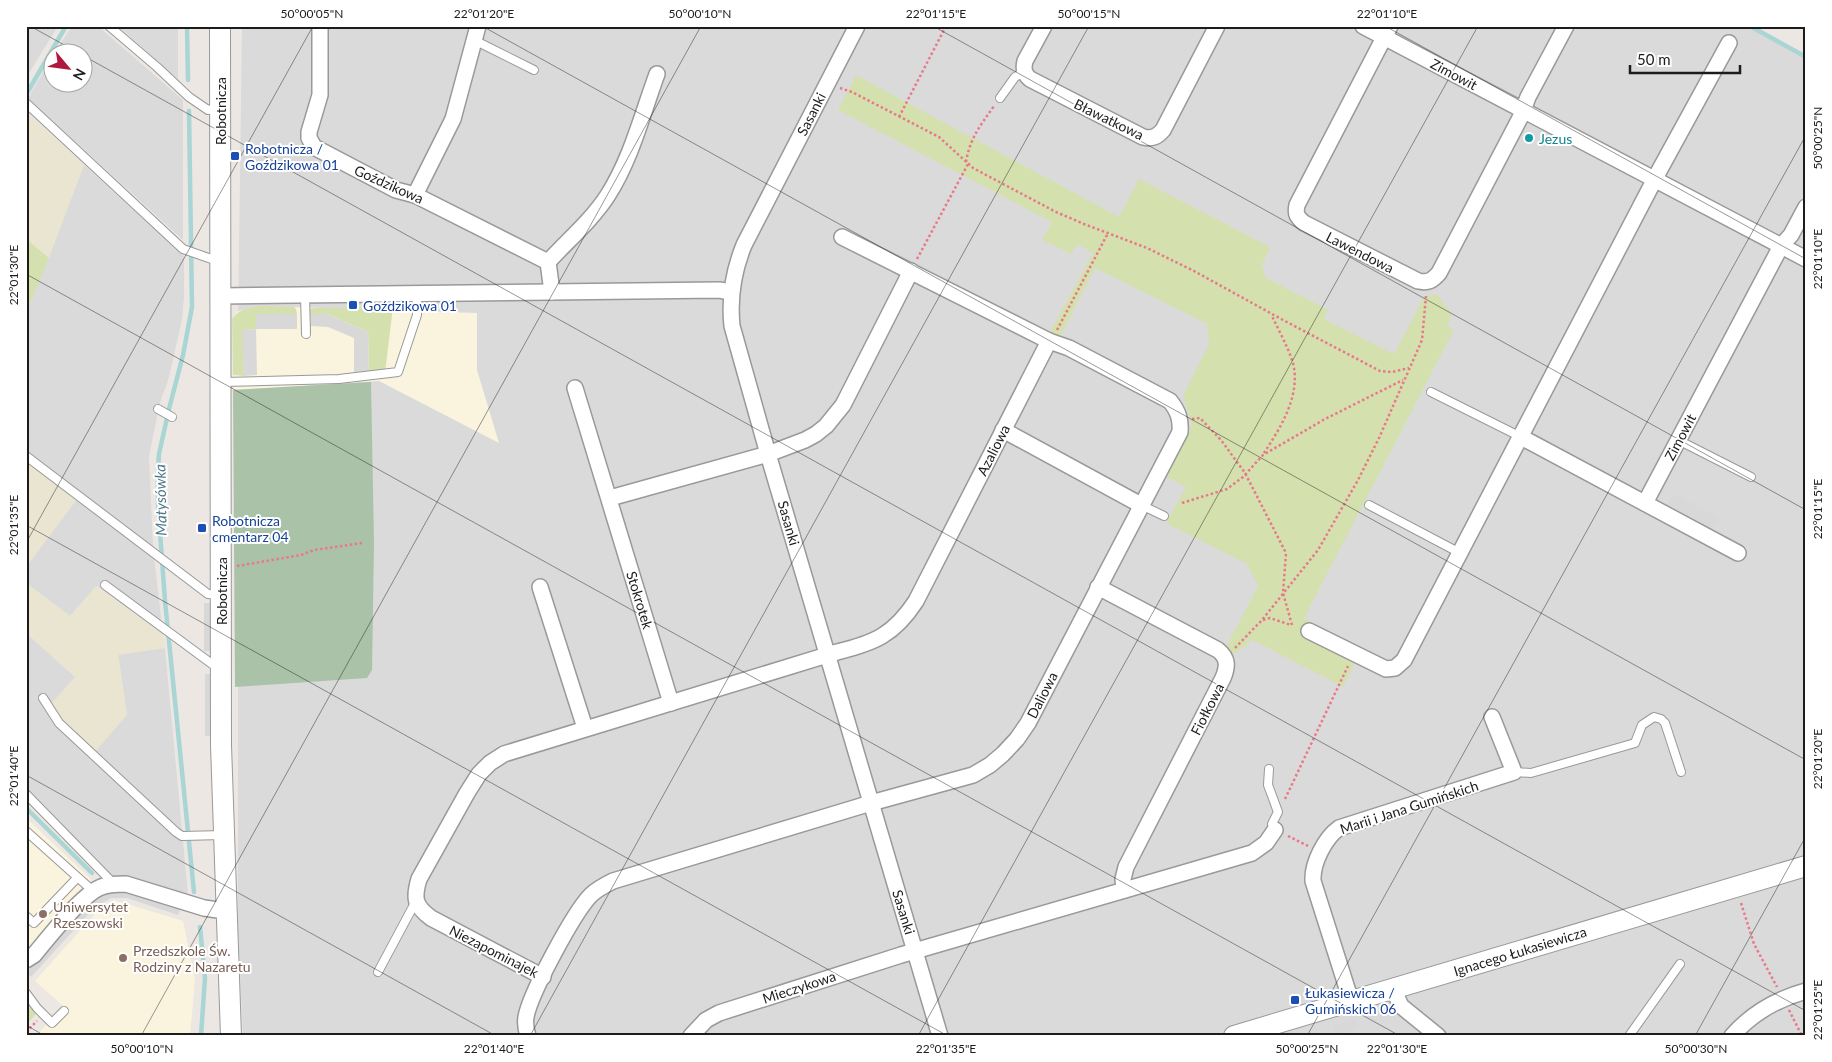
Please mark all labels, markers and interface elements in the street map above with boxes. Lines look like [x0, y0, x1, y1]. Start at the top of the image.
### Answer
text: 50°00'05"N [281, 6, 343, 21]
text: 22°01'20"E [454, 6, 514, 21]
text: 50°00'10"N [669, 6, 731, 21]
text: 22°01'15"E [906, 6, 966, 21]
text: 50°00'15"N [1058, 6, 1120, 21]
text: 22°01'10"E [1357, 6, 1417, 21]
north arrow [42, 42, 92, 92]
scale bar [1630, 42, 1740, 74]
text: 50 m [1637, 50, 1671, 68]
street label: Zimowit [1428, 55, 1480, 93]
text: N [70, 66, 90, 83]
street label: Robotnicza [212, 77, 229, 145]
street label: Sasanki [793, 90, 829, 138]
street label: Bławatkowa [1071, 95, 1147, 143]
text: 50°00'25"N [1810, 107, 1825, 169]
place label: Jezus [1539, 130, 1572, 147]
marker: Jezus [1523, 132, 1535, 144]
place label: Robotnicza / Goździkowa 01 [245, 140, 339, 173]
marker: Robotnicza / Goździkowa 01 [229, 150, 241, 162]
street label: Goździkowa [352, 161, 426, 207]
street label: Lawendowa [1323, 228, 1397, 276]
text: 22°01'10"E [1810, 229, 1825, 289]
text: 22°01'30"E [6, 245, 21, 305]
place label: Goździkowa 01 [363, 297, 457, 314]
marker: Goździkowa 01 [347, 299, 359, 311]
street label: Zimowit [1661, 411, 1699, 463]
street label: Azaliowa [973, 422, 1013, 478]
water label: Matysówka [150, 464, 170, 536]
text: 22°01'15"E [1810, 479, 1825, 539]
text: 22°01'35"E [6, 495, 21, 555]
street label: Sasanki [775, 499, 803, 547]
place label: Robotnicza cmentarz 04 [212, 512, 289, 545]
marker: Robotnicza cmentarz 04 [196, 522, 208, 534]
street label: Robotnicza [213, 557, 230, 625]
street label: Stokrotek [623, 569, 657, 632]
street label: Daliowa [1023, 669, 1061, 721]
street label: Fiołkowa [1187, 680, 1227, 738]
text: 22°01'20"E [1810, 729, 1825, 789]
text: 22°01'40"E [6, 746, 21, 806]
street label: Marii i Jana Gumińskich [1338, 777, 1480, 837]
street label: Sasanki [889, 888, 919, 936]
place label: Uniwersytet Rzeszowski [53, 898, 128, 931]
marker: Uniwersytet Rzeszowski [37, 908, 49, 920]
street label: Niezapominajek [447, 921, 542, 981]
street label: Ignacego Łukasiewicza [1451, 923, 1589, 979]
place label: Przedszkole Św. Rodziny z Nazaretu [133, 942, 251, 975]
marker: Przedszkole Św. Rodziny z Nazaretu [117, 952, 129, 964]
street label: Mieczykowa [760, 967, 838, 1007]
text: 22°01'25"E [1810, 980, 1825, 1040]
place label: Łukasiewicza / Gumińskich 06 [1305, 984, 1396, 1017]
marker: Łukasiewicza / Gumińskich 06 [1289, 994, 1301, 1006]
text: 50°00'10"N [111, 1041, 173, 1056]
text: 22°01'40"E [464, 1041, 524, 1056]
text: 22°01'35"E [916, 1041, 976, 1056]
text: 50°00'25"N [1276, 1041, 1338, 1056]
text: 22°01'30"E [1367, 1041, 1427, 1056]
text: 50°00'30"N [1665, 1041, 1727, 1056]

